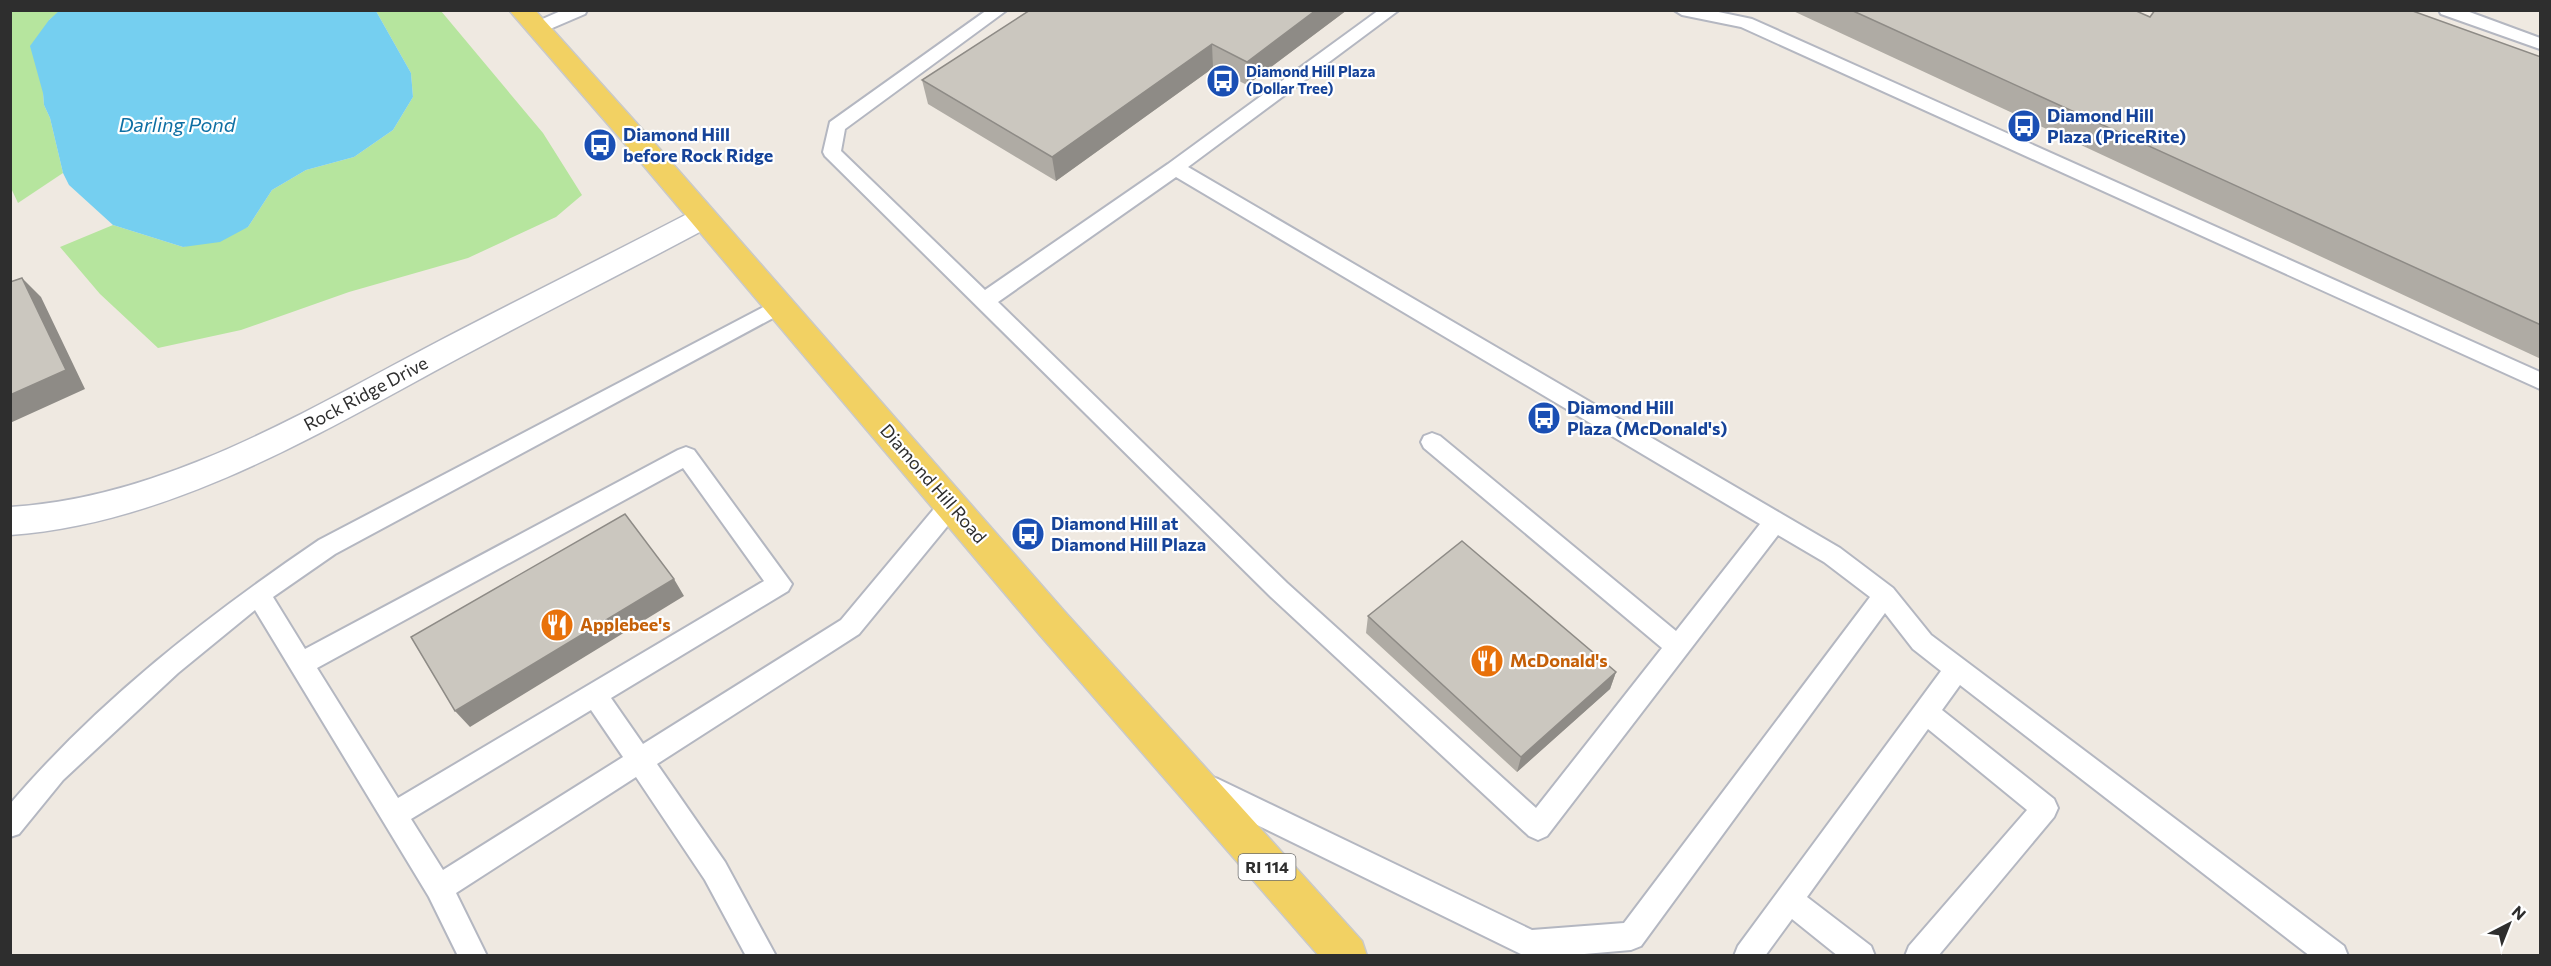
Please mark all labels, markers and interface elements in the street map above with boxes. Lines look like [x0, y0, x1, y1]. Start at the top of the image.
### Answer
place label: Diamond Hill Plaza (Dollar Tree) [1246, 62, 1375, 97]
bus stop icon: Diamond Hill Plaza (Dollar Tree) [1205, 63, 1241, 99]
place label: Diamond Hill Plaza (PriceRite) [2047, 104, 2186, 147]
bus stop icon: Diamond Hill Plaza (PriceRite) [2006, 108, 2042, 144]
water label: Darling Pond [119, 112, 237, 136]
place label: Diamond Hill before Rock Ridge [623, 123, 773, 166]
bus stop icon: Diamond Hill before Rock Ridge [582, 127, 618, 163]
street label: Rock Ridge Drive [300, 351, 431, 435]
place label: Diamond Hill Plaza (McDonald's) [1567, 396, 1728, 439]
bus stop icon: Diamond Hill Plaza (McDonald's) [1526, 400, 1562, 436]
street label: Diamond Hill Road [876, 419, 991, 547]
place label: Diamond Hill at Diamond Hill Plaza [1051, 512, 1206, 555]
bus stop icon: Diamond Hill at Diamond Hill Plaza [1010, 516, 1046, 552]
restaurant icon: Applebee's [539, 607, 575, 643]
place label: Applebee's [580, 613, 671, 635]
restaurant icon: McDonald's [1469, 643, 1505, 679]
place label: McDonald's [1510, 649, 1608, 671]
road number: RI 114 [1238, 854, 1296, 880]
north arrow [2479, 894, 2539, 954]
text: N [2509, 901, 2530, 924]

